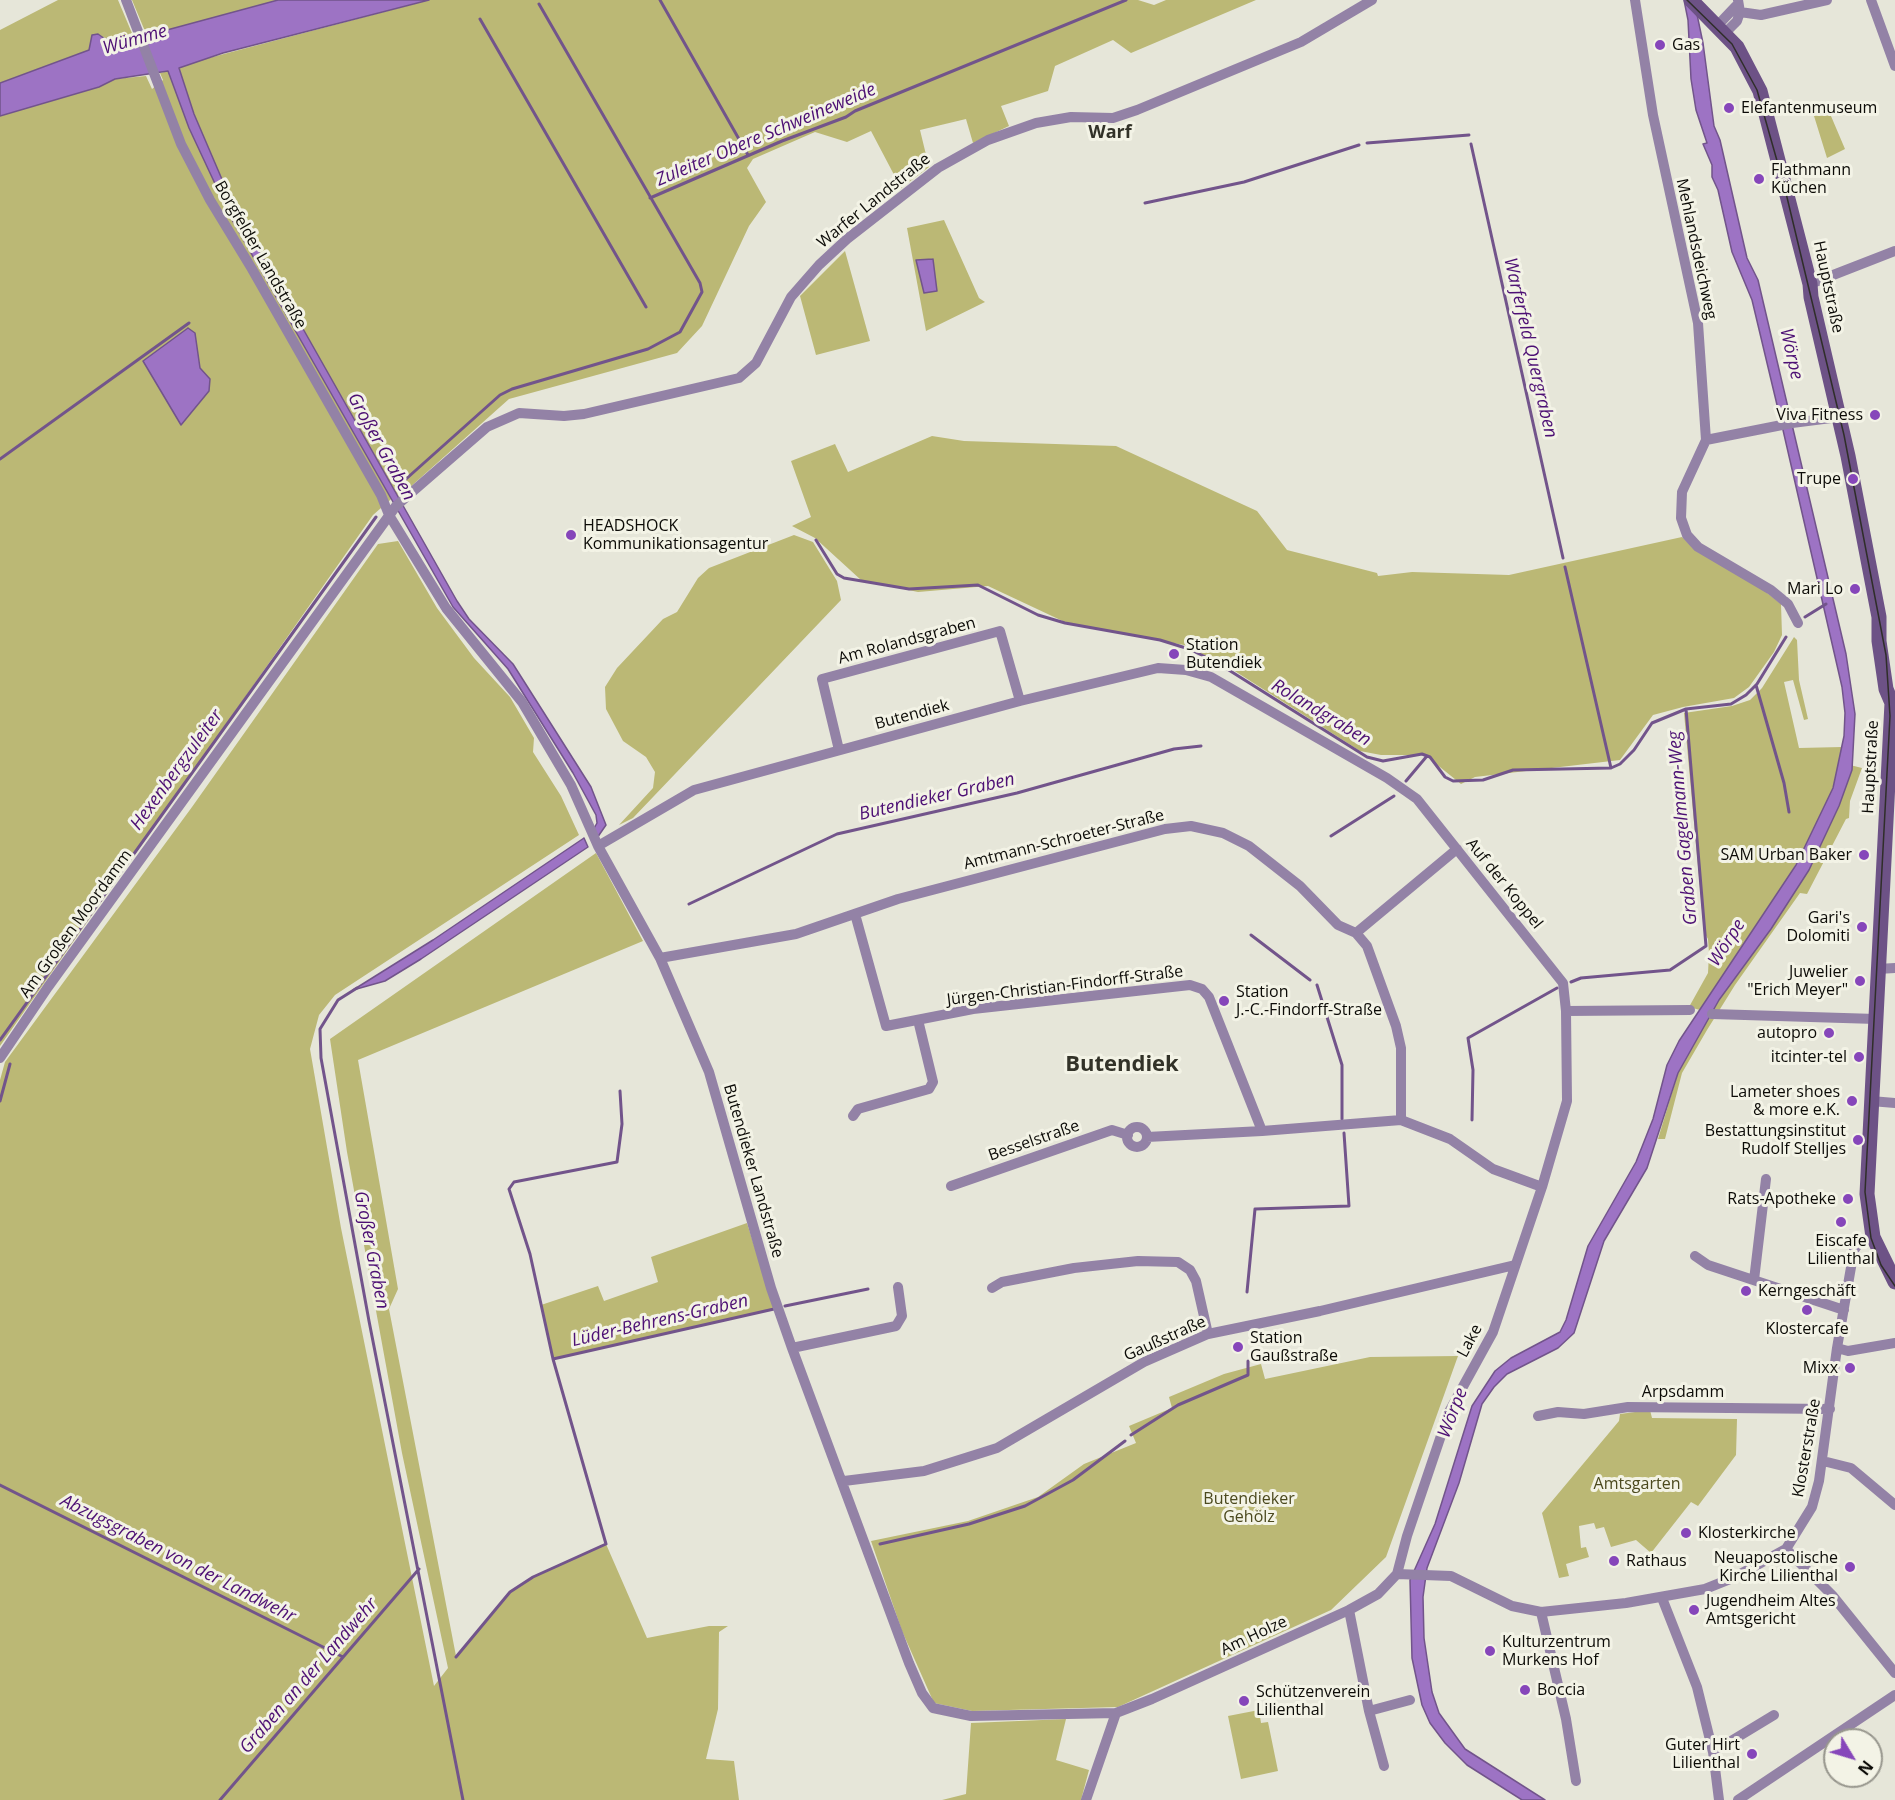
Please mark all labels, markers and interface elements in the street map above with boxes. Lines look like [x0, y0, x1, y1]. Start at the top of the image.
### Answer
water label: Wümme [100, 21, 170, 59]
place label: Gas [1672, 35, 1700, 55]
marker: Gas [1653, 38, 1667, 52]
water label: Zuleiter Obere Schweineweide [653, 79, 879, 191]
place label: Elefantenmuseum [1741, 98, 1877, 118]
marker: Elefantenmuseum [1722, 101, 1736, 115]
district label: Warf [1088, 122, 1132, 144]
street label: Warfer Landstraße [814, 150, 934, 252]
place label: Flathmann Küchen [1771, 160, 1851, 198]
marker: Flathmann Küchen [1752, 172, 1766, 186]
street label: Mehlandsdeichweg [1672, 177, 1720, 321]
street label: Borgfelder Landstraße [210, 178, 310, 332]
street label: Hauptstraße [1809, 239, 1847, 335]
water label: Warferfeld Quergraben [1499, 256, 1561, 440]
water label: Wörpe [1775, 326, 1807, 382]
water label: Großer Graben [342, 389, 420, 505]
place label: Viva Fitness [1776, 405, 1863, 425]
marker: Viva Fitness [1868, 408, 1882, 422]
place label: Trupe [1797, 469, 1841, 489]
marker: Trupe [1846, 472, 1860, 486]
place label: HEADSHOCK Kommunikationsagentur [583, 516, 768, 554]
marker: HEADSHOCK Kommunikationsagentur [564, 528, 578, 542]
place label: Mari Lo [1787, 579, 1843, 599]
marker: Mari Lo [1848, 582, 1862, 596]
street label: Am Rolandsgraben [836, 613, 978, 669]
place label: Station Butendiek [1186, 635, 1262, 673]
marker: Station Butendiek [1167, 647, 1181, 661]
water label: Rolandgraben [1267, 675, 1375, 751]
street label: Butendiek [873, 696, 951, 734]
water label: Hexenbergzuleiter [126, 706, 228, 834]
street label: Hauptstraße [1859, 720, 1883, 814]
water label: Graben Gagelmann-Weg [1664, 730, 1702, 926]
water label: Butendieker Graben [857, 769, 1017, 825]
street label: Amtmann-Schroeter-Straße [962, 806, 1166, 874]
street label: Auf der Koppel [1462, 835, 1546, 933]
place label: SAM Urban Baker [1721, 845, 1852, 865]
street label: Am Großen Moordamm [16, 846, 136, 1002]
marker: SAM Urban Baker [1857, 848, 1871, 862]
place label: Gari's Dolomiti [1787, 908, 1850, 946]
water label: Wörpe [1704, 915, 1750, 971]
marker: Gari's Dolomiti [1855, 920, 1869, 934]
street label: Jürgen-Christian-Findorff-Straße [946, 962, 1184, 1010]
place label: Juwelier "Erich Meyer" [1747, 962, 1848, 1000]
marker: Juwelier "Erich Meyer" [1853, 974, 1867, 988]
place label: Station J.-C.-Findorff-Straße [1236, 982, 1382, 1020]
marker: Station J.-C.-Findorff-Straße [1217, 994, 1231, 1008]
place label: autopro [1757, 1023, 1817, 1043]
marker: autopro [1822, 1026, 1836, 1040]
place label: itcinter-tel [1771, 1047, 1847, 1067]
marker: itcinter-tel [1852, 1050, 1866, 1064]
district label: Butendiek [1065, 1052, 1179, 1078]
street label: Butendieker Landstraße [719, 1082, 787, 1260]
place label: Lameter shoes & more e.K. [1730, 1082, 1840, 1120]
marker: Lameter shoes & more e.K. [1845, 1094, 1859, 1108]
street label: Besselstraße [986, 1116, 1082, 1166]
place label: Bestattungsinstitut Rudolf Stelljes [1705, 1121, 1846, 1159]
marker: Bestattungsinstitut Rudolf Stelljes [1851, 1133, 1865, 1147]
water label: Großer Graben [349, 1189, 393, 1311]
place label: Rats-Apotheke [1727, 1189, 1836, 1209]
marker: Rats-Apotheke [1841, 1192, 1855, 1206]
marker: Eiscafe Lilienthal [1834, 1215, 1848, 1229]
place label: Eiscafe Lilienthal [1807, 1231, 1875, 1269]
place label: Kerngeschäft [1758, 1281, 1856, 1301]
marker: Kerngeschäft [1739, 1284, 1753, 1298]
water label: Lüder-Behrens-Graben [570, 1290, 750, 1352]
marker: Klostercafe [1800, 1303, 1814, 1317]
street label: Gaußstraße [1121, 1312, 1209, 1366]
place label: Klostercafe [1765, 1319, 1849, 1339]
street label: Lake [1453, 1321, 1487, 1361]
place label: Station Gaußstraße [1250, 1328, 1338, 1366]
marker: Station Gaußstraße [1231, 1340, 1245, 1354]
place label: Mixx [1803, 1358, 1838, 1378]
marker: Mixx [1843, 1361, 1857, 1375]
street label: Arpsdamm [1642, 1382, 1724, 1402]
water label: Wörpe [1434, 1385, 1472, 1441]
street label: Klosterstraße [1789, 1397, 1825, 1499]
park label: Amtsgarten [1594, 1474, 1680, 1494]
park label: Butendieker Gehölz [1203, 1489, 1295, 1527]
water label: Abzugsgraben von der Landwehr [57, 1490, 299, 1628]
place label: Klosterkirche [1698, 1523, 1796, 1543]
marker: Klosterkirche [1679, 1526, 1693, 1540]
place label: Neuapostolische Kirche Lilienthal [1714, 1548, 1838, 1586]
place label: Rathaus [1626, 1551, 1687, 1571]
marker: Rathaus [1607, 1554, 1621, 1568]
marker: Neuapostolische Kirche Lilienthal [1843, 1560, 1857, 1574]
place label: Jugendheim Altes Amtsgericht [1706, 1591, 1836, 1629]
water label: Graben an der Landwehr [236, 1594, 382, 1758]
marker: Jugendheim Altes Amtsgericht [1687, 1603, 1701, 1617]
street label: Am Holze [1218, 1612, 1290, 1660]
place label: Kulturzentrum Murkens Hof [1502, 1632, 1611, 1670]
marker: Kulturzentrum Murkens Hof [1483, 1644, 1497, 1658]
place label: Boccia [1537, 1680, 1585, 1700]
place label: Schützenverein Lilienthal [1256, 1682, 1370, 1720]
marker: Boccia [1518, 1683, 1532, 1697]
marker: Schützenverein Lilienthal [1237, 1694, 1251, 1708]
north arrow [1823, 1728, 1883, 1788]
place label: Guter Hirt Lilienthal [1665, 1735, 1740, 1773]
marker: Guter Hirt Lilienthal [1745, 1747, 1759, 1761]
text: N [1853, 1756, 1878, 1780]

